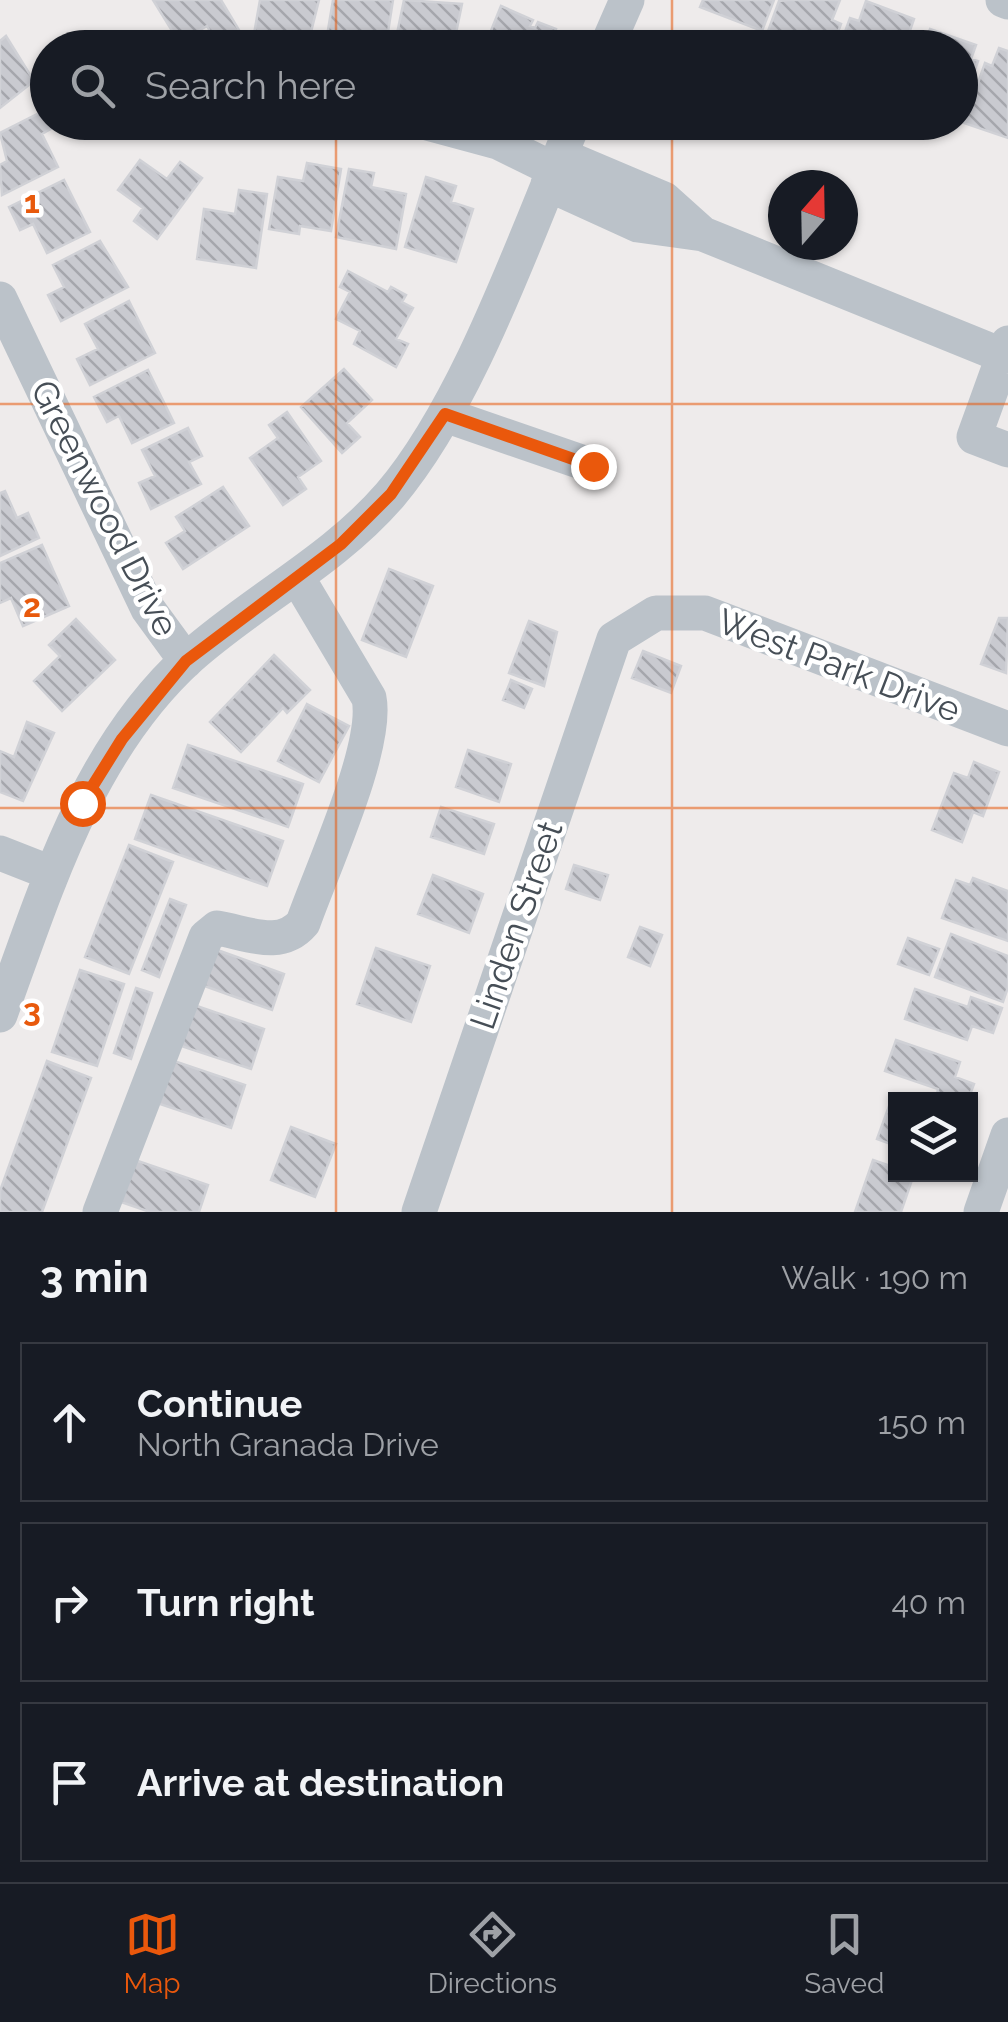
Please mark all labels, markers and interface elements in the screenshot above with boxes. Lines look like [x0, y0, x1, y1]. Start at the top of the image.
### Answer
search box [30, 30, 978, 140]
icon: search [65, 58, 120, 113]
text: Search here [145, 63, 356, 108]
north arrow [768, 170, 858, 260]
text: 1 [24, 183, 40, 220]
street label: Greenwood Drive [23, 373, 187, 643]
route end [571, 444, 617, 490]
text: 2 [23, 587, 41, 624]
street label: West Park Drive [712, 600, 966, 730]
route start [60, 781, 106, 827]
street label: Linden Street [461, 815, 571, 1034]
text: 3 [23, 991, 41, 1028]
map controls [888, 1092, 978, 1182]
button: layers [888, 1092, 978, 1182]
text: 3 min [40, 1253, 149, 1302]
text: Walk · 190 m [781, 1259, 968, 1296]
text: Continue [137, 1381, 302, 1426]
icon: ahead [42, 1395, 97, 1450]
text: 150 m [878, 1404, 966, 1441]
text: North Granada Drive [137, 1426, 439, 1463]
icon: right [42, 1575, 97, 1630]
text: Turn right [137, 1580, 314, 1625]
text: 40 m [891, 1584, 966, 1621]
icon: arrive [42, 1755, 97, 1810]
text: Arrive at destination [137, 1760, 504, 1805]
tab: Map [124, 1907, 181, 2000]
tab: Directions [428, 1907, 557, 2000]
tab: Saved [804, 1907, 884, 2000]

